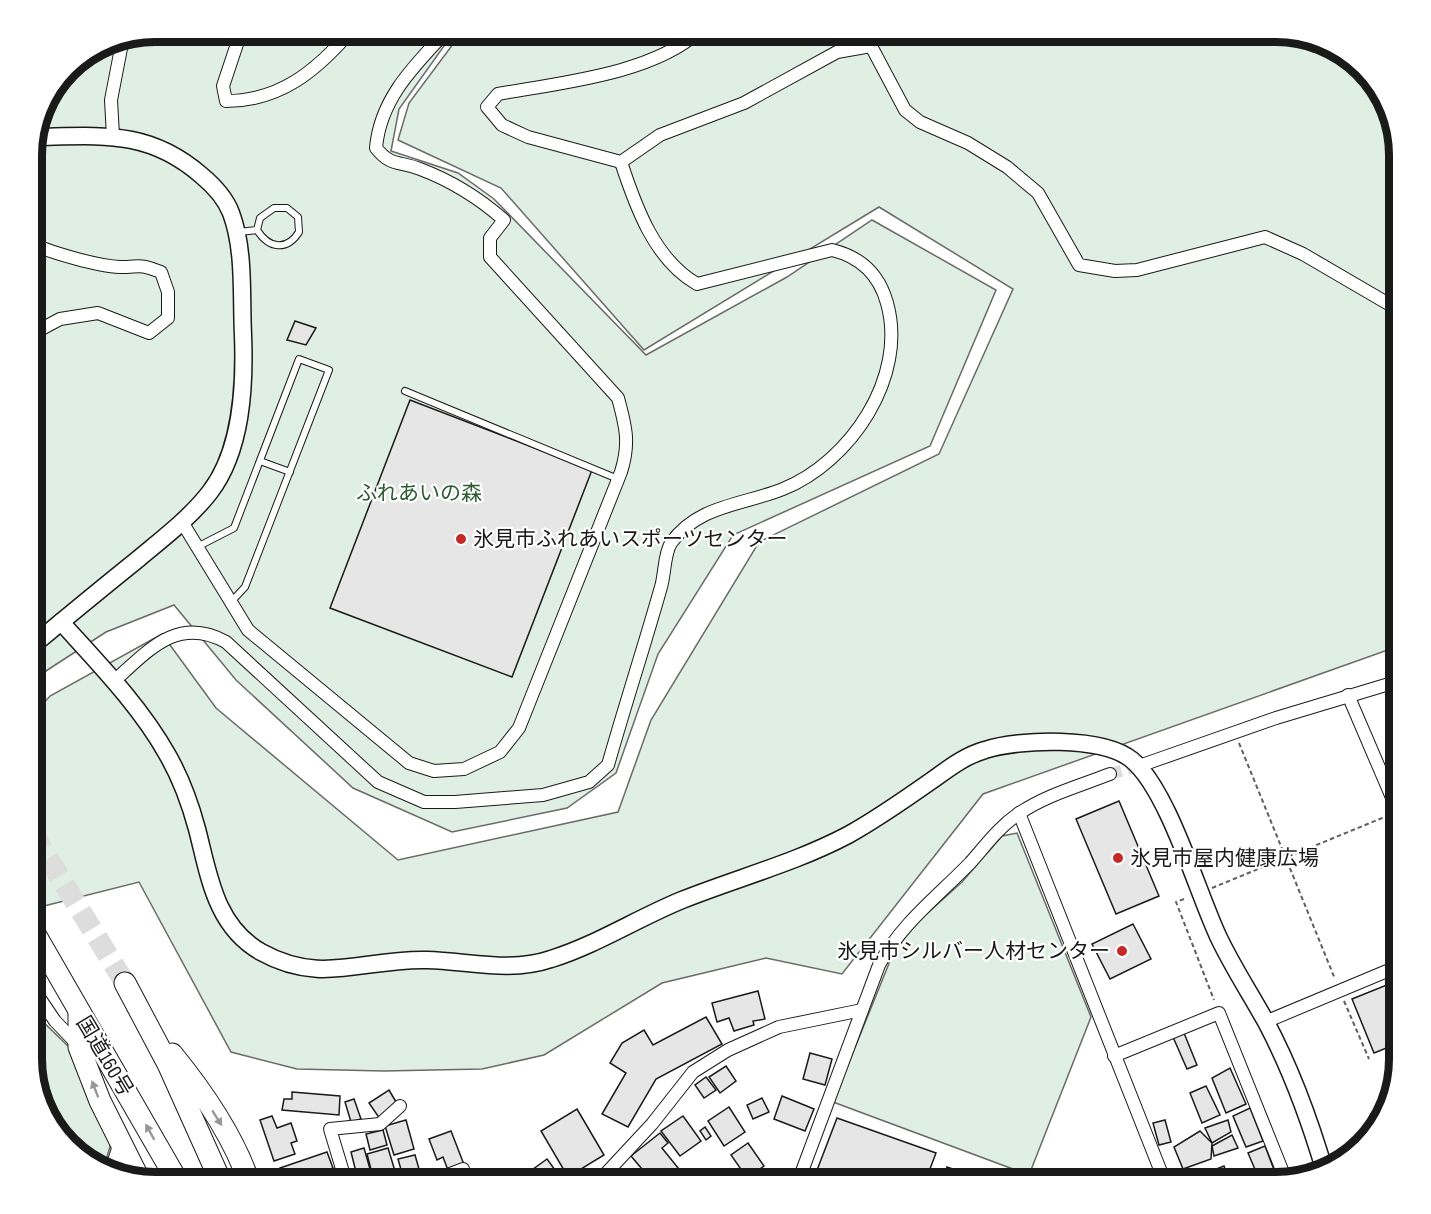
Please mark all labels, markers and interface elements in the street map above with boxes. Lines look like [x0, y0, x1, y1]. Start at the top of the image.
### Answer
park label: ふれあいの森 [356, 481, 482, 506]
place label: 氷見市ふれあいスポーツセンター [473, 527, 788, 552]
marker: 氷見市ふれあいスポーツセンター [454, 532, 468, 546]
place label: 氷見市屋内健康広場 [1130, 846, 1319, 871]
marker: 氷見市屋内健康広場 [1111, 851, 1125, 865]
place label: 氷見市シルバー人材センター [837, 939, 1110, 964]
marker: 氷見市シルバー人材センター [1115, 944, 1129, 958]
street label: 国道160号 [71, 1012, 138, 1101]
one-way arrow [90, 1080, 99, 1098]
one-way arrow [212, 1110, 223, 1126]
one-way arrow [145, 1123, 155, 1140]

